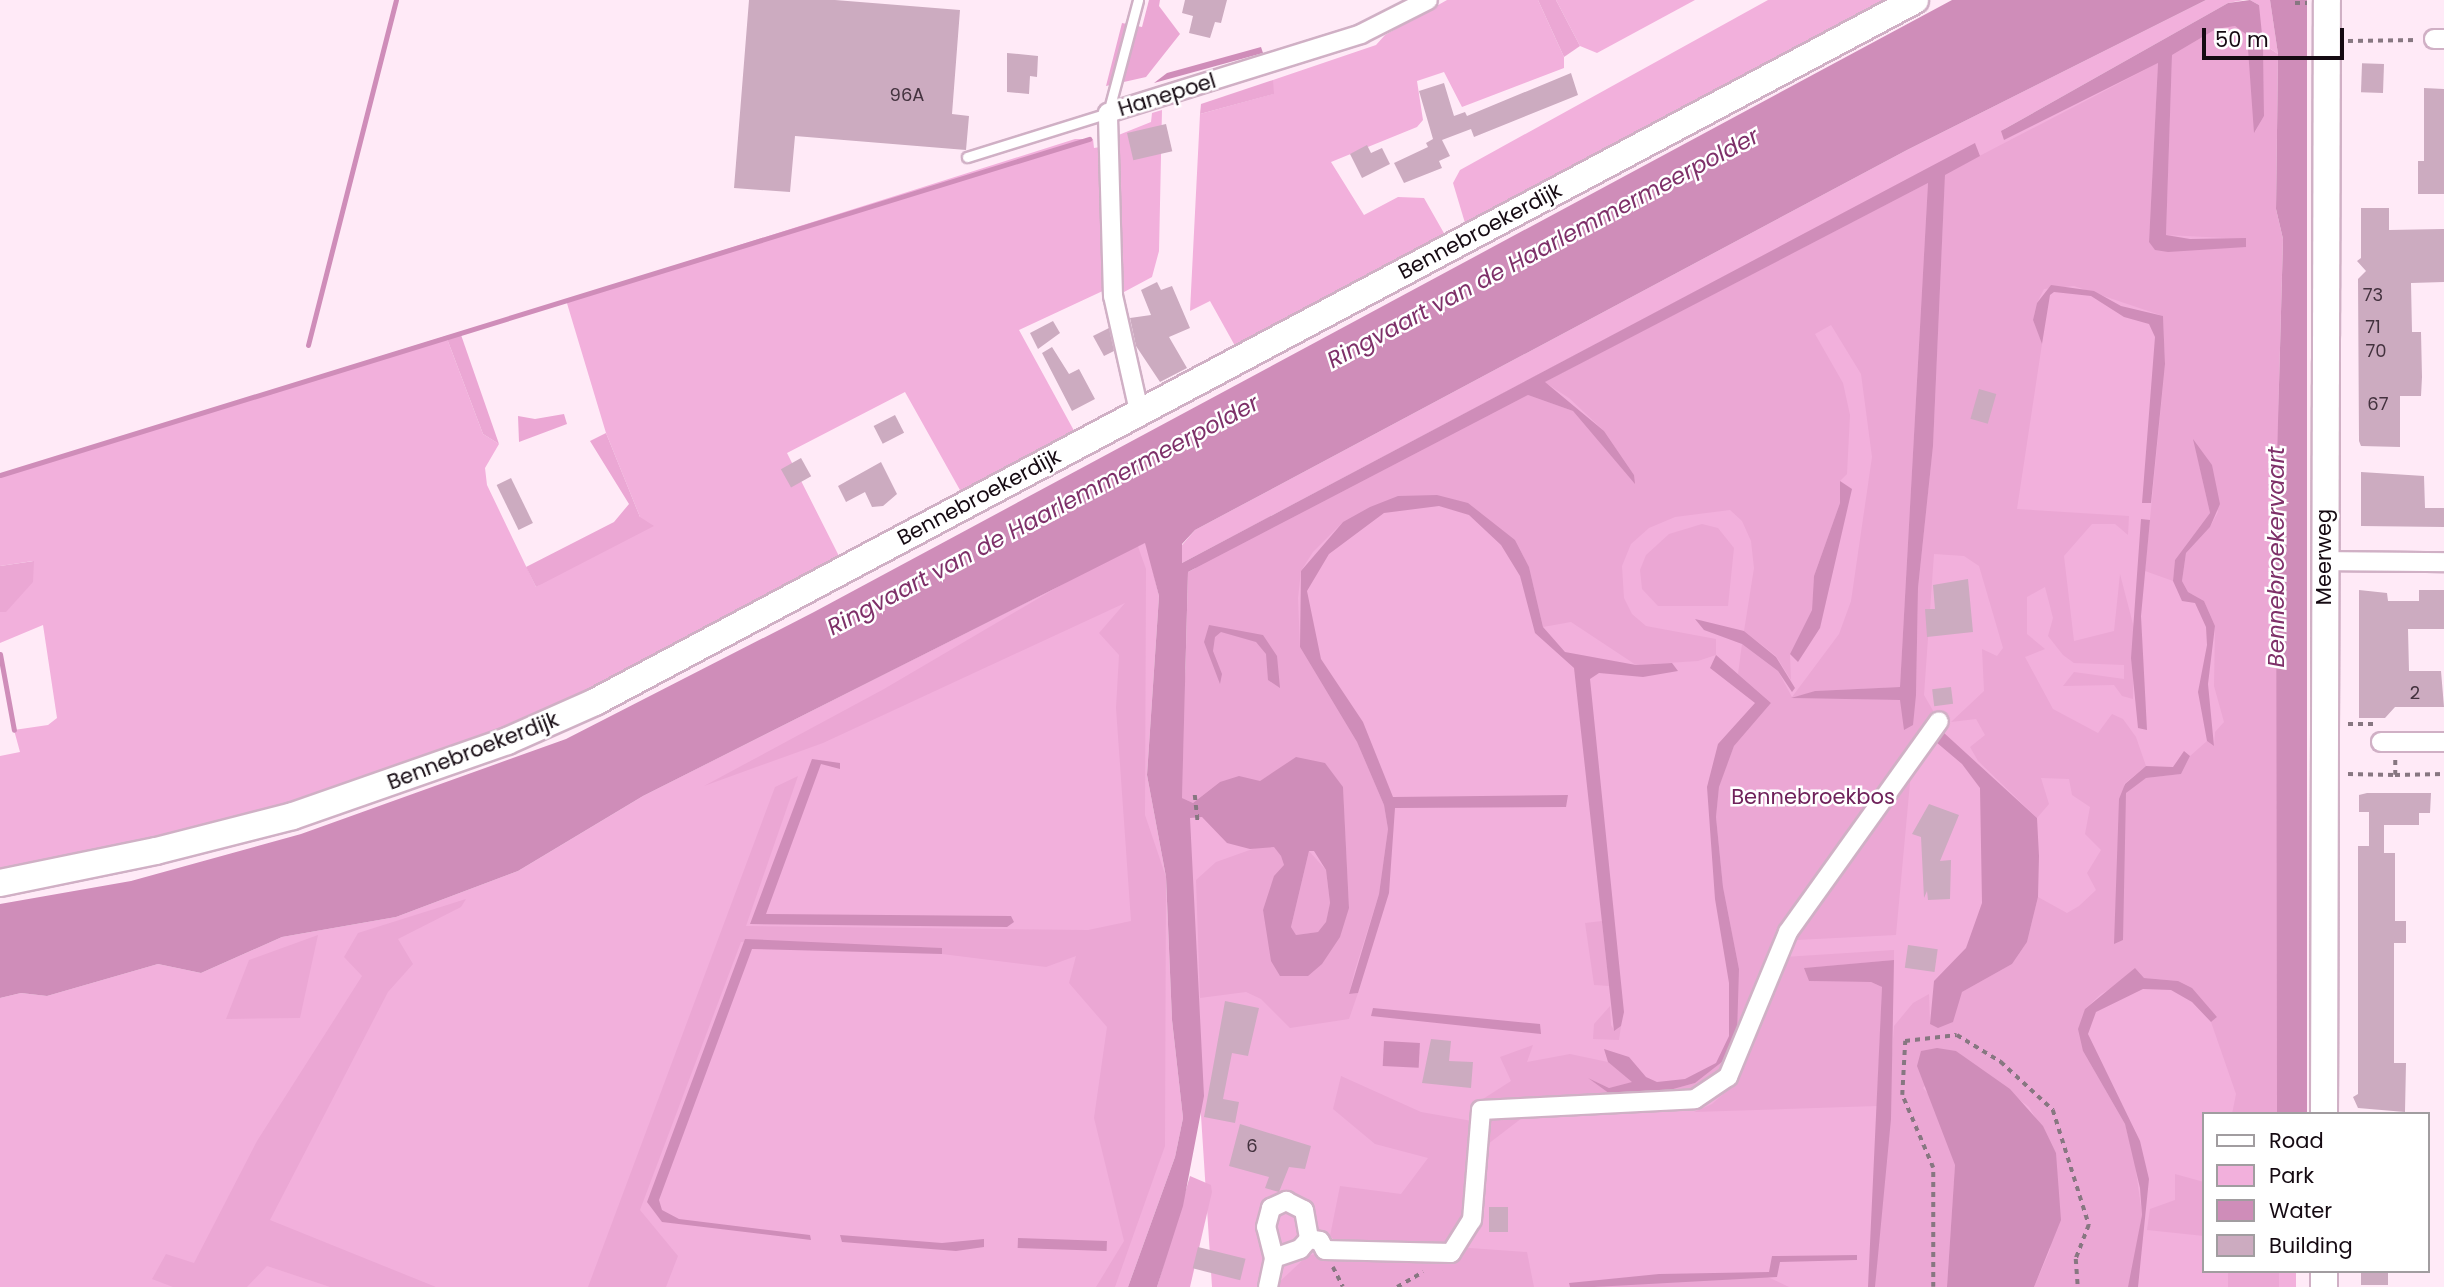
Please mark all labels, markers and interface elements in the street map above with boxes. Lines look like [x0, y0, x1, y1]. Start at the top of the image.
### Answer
scale bar [2206, 14, 2348, 58]
text: 50 m [2215, 25, 2269, 54]
street label: Hanepoel [1115, 68, 1219, 122]
house number: 96A [890, 84, 924, 106]
water label: Ringvaart van de Haarlemmermeerpolder [1322, 122, 1764, 374]
street label: Bennebroekerdijk [1394, 177, 1566, 285]
house number: 73 [2363, 284, 2383, 306]
house number: 71 [2365, 316, 2381, 338]
house number: 70 [2365, 340, 2387, 362]
water label: Ringvaart van de Haarlemmermeerpolder [822, 389, 1264, 641]
house number: 67 [2367, 393, 2389, 415]
street label: Bennebroekerdijk [893, 443, 1065, 551]
water label: Bennebroekervaart [2262, 447, 2290, 667]
street label: Meerweg [2311, 509, 2337, 605]
house number: 2 [2410, 682, 2420, 704]
street label: Bennebroekerdijk [384, 707, 562, 795]
park label: Bennebroekbos [1731, 784, 1895, 810]
legend [2202, 1112, 2430, 1273]
text: Road [2269, 1126, 2324, 1155]
house number: 6 [1246, 1135, 1258, 1157]
text: Park [2269, 1161, 2314, 1190]
text: Water [2269, 1196, 2332, 1225]
text: Building [2269, 1231, 2353, 1260]

